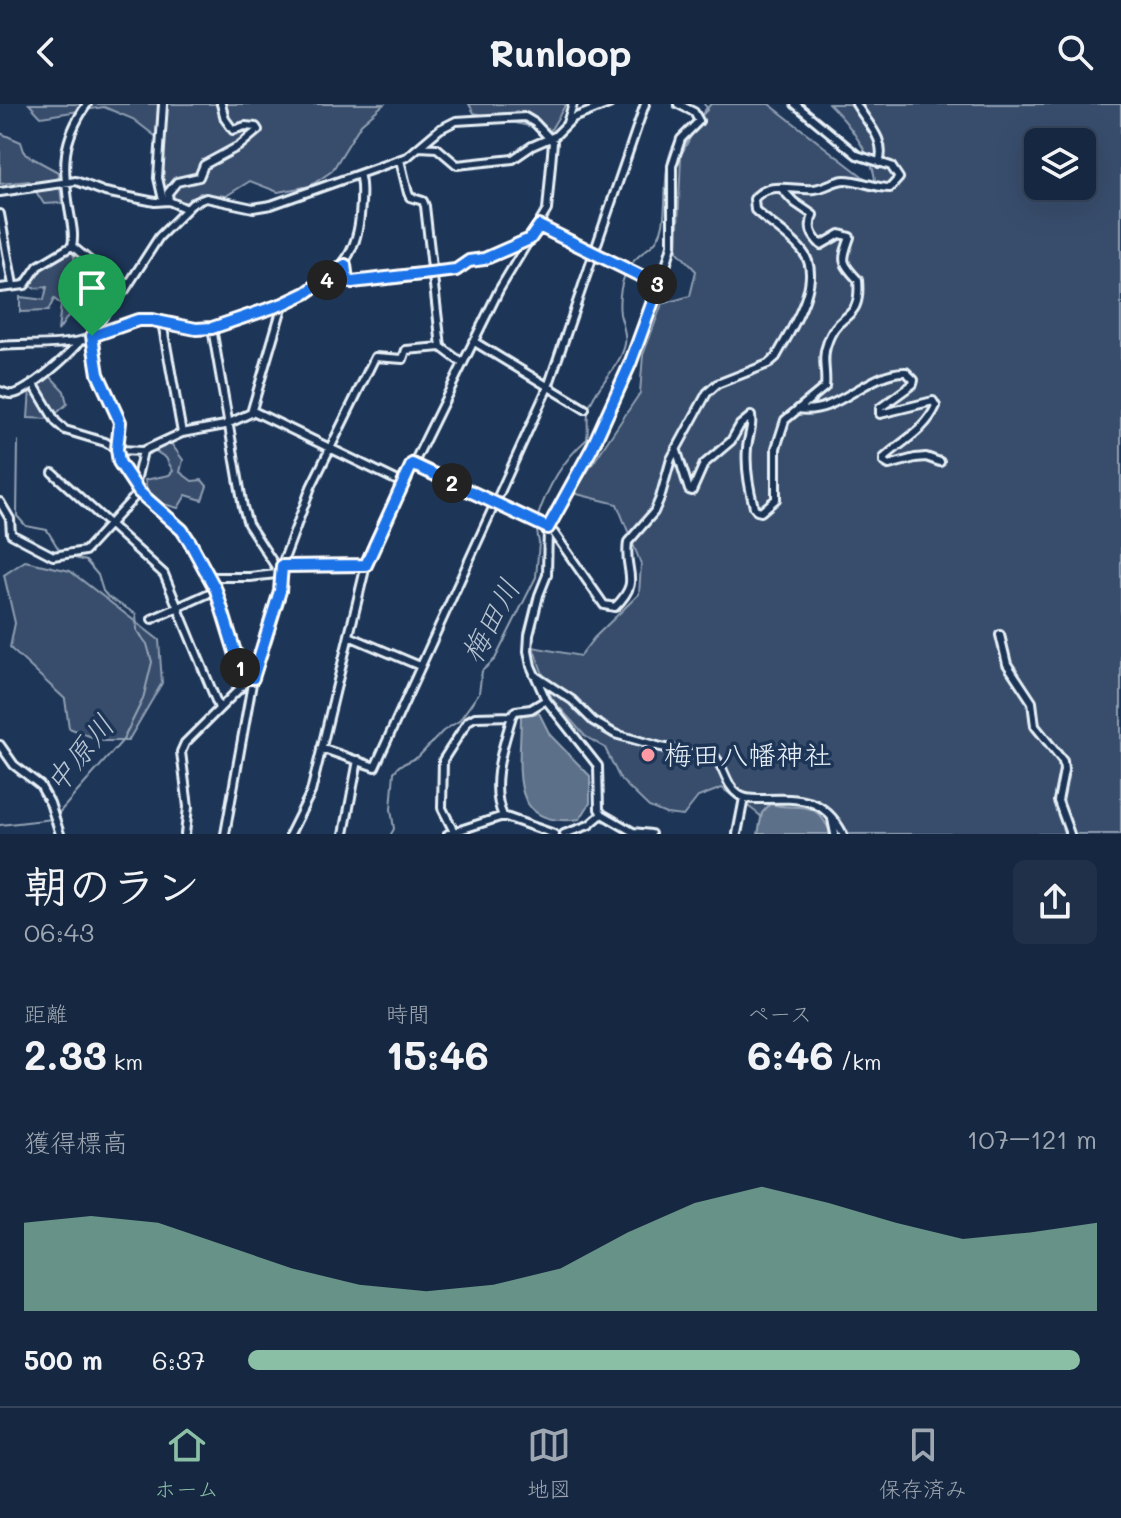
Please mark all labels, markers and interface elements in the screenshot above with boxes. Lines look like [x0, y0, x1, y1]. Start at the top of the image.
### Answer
text: Runloop [489, 29, 632, 76]
icon: back [24, 30, 68, 74]
icon: search [1053, 30, 1097, 74]
map controls [1024, 128, 1096, 200]
button: layers [1024, 128, 1096, 200]
pin [58, 254, 126, 336]
pin: 4 [307, 260, 347, 300]
pin: 3 [637, 264, 677, 304]
text: 4 [320, 265, 334, 294]
icon: arrive [70, 266, 114, 310]
text: 3 [650, 269, 664, 298]
pin: 2 [432, 463, 472, 503]
text: 2 [446, 468, 458, 497]
water label: 梅田川 [450, 571, 528, 669]
pin: 1 [220, 648, 260, 688]
text: 1 [235, 653, 245, 682]
water label: 中原川 [35, 705, 122, 800]
place label: 梅田八幡神社 [664, 736, 832, 772]
marker: 梅田八幡神社 [639, 746, 657, 764]
text: 朝のラン [24, 856, 200, 913]
button: share [1013, 860, 1097, 944]
text: 06:43 [24, 915, 94, 949]
text: 距離 [24, 999, 68, 1028]
text: 時間 [386, 999, 430, 1028]
text: ペース [747, 999, 812, 1028]
text: 2.33 [24, 1028, 107, 1080]
text: 15:46 [386, 1028, 489, 1080]
text: 6:46 [747, 1028, 834, 1080]
text: km [107, 1047, 143, 1076]
text: /km [834, 1047, 882, 1076]
text: 107–121 m [967, 1122, 1097, 1156]
text: 獲得標高 [24, 1125, 128, 1159]
text: 500 m [24, 1343, 103, 1377]
text: 6:37 [152, 1343, 205, 1377]
tab: ホーム [154, 1423, 219, 1503]
tab: 地図 [527, 1423, 571, 1503]
tab: 保存済み [879, 1423, 967, 1503]

